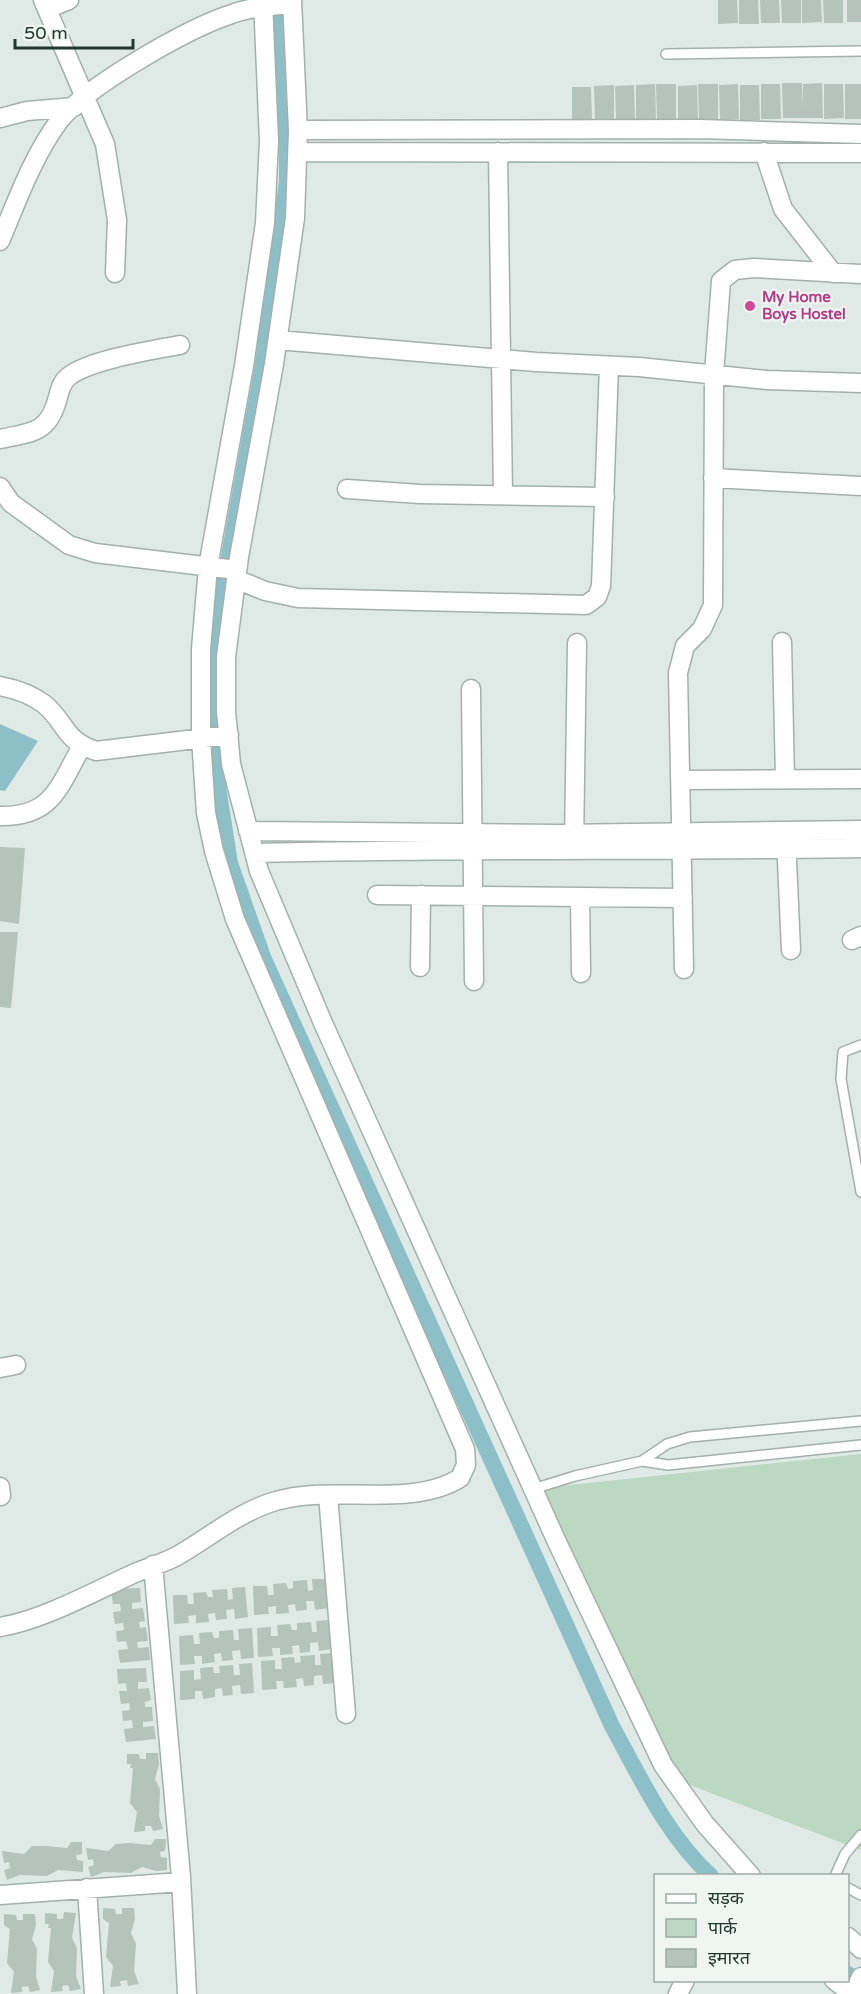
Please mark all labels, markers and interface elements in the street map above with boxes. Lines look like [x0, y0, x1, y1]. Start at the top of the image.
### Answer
scale bar [15, 12, 134, 50]
text: 50 m [24, 22, 68, 44]
place label: My Home Boys Hostel [762, 288, 846, 324]
marker: My Home Boys Hostel [743, 299, 757, 313]
legend [654, 1874, 849, 1982]
text: सड़क [708, 1887, 745, 1909]
text: पार्क [708, 1917, 738, 1939]
text: इमारत [708, 1947, 751, 1969]

